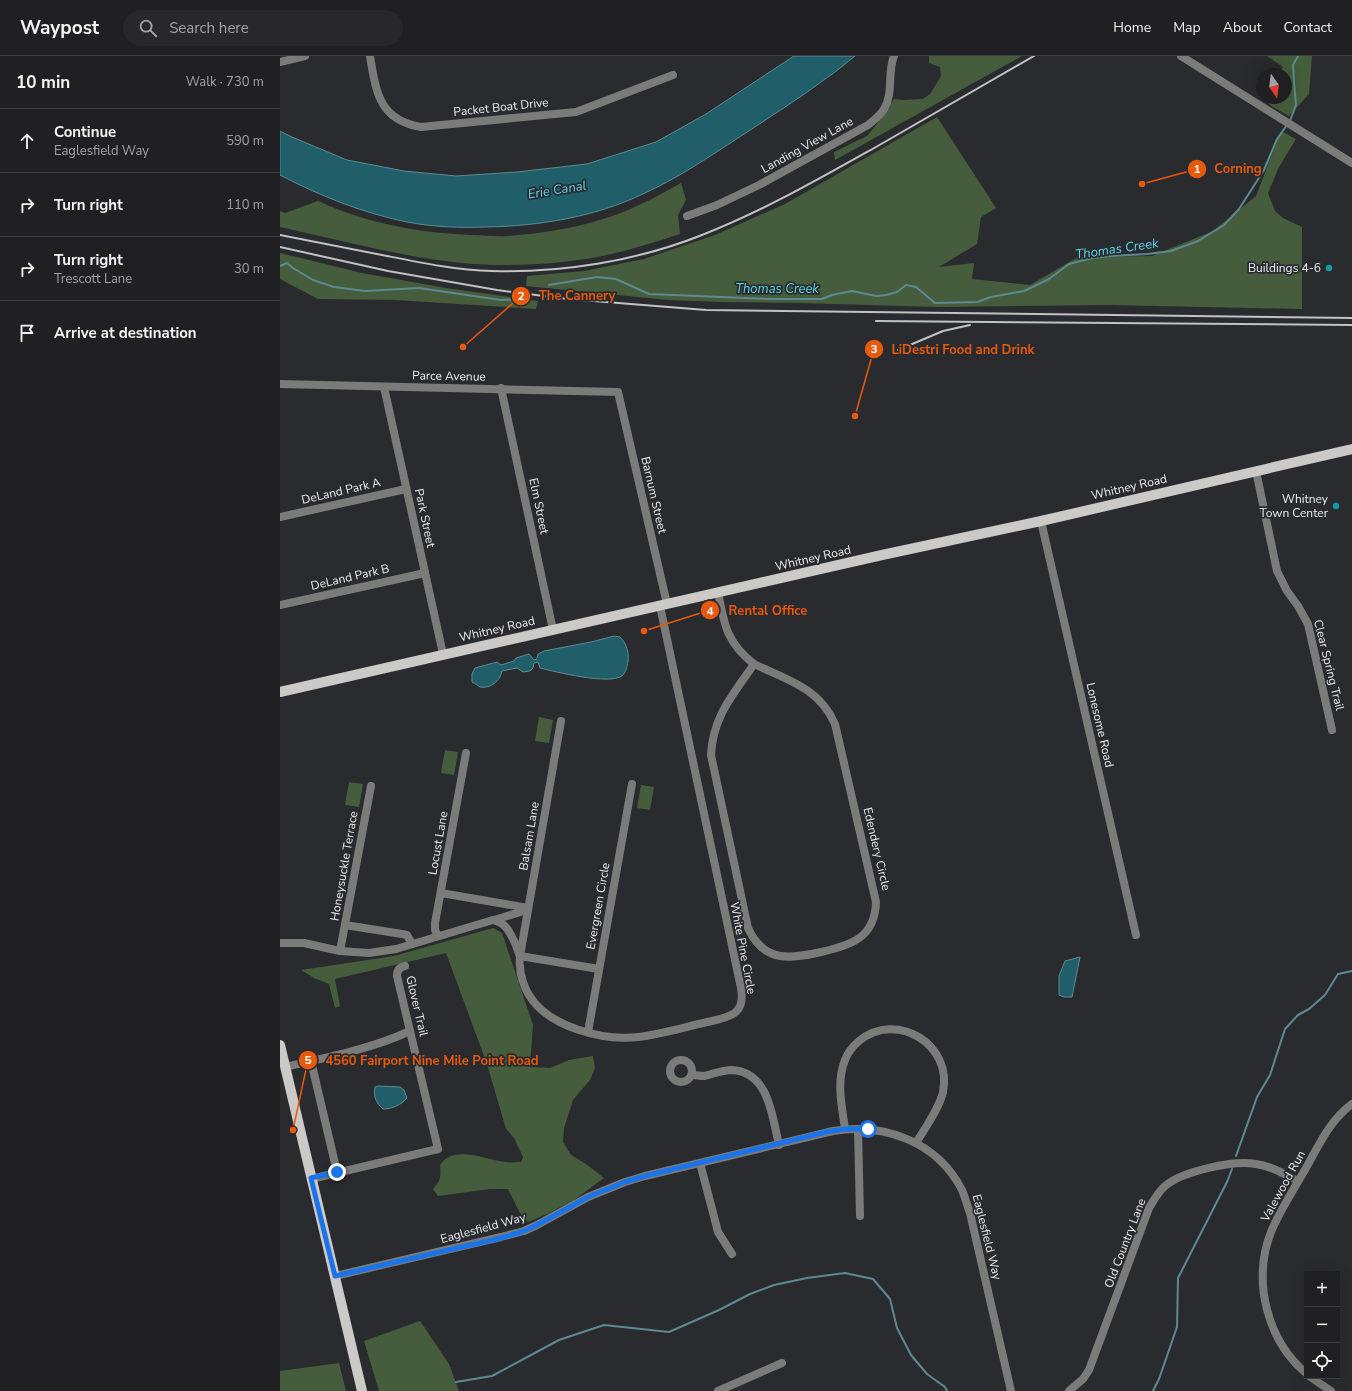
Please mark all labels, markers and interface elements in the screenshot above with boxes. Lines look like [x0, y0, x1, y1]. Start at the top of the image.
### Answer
search box [123, 10, 403, 46]
text: Waypost [20, 15, 99, 41]
icon: search [137, 17, 159, 39]
text: Search here [169, 18, 249, 38]
text: Home [1113, 18, 1151, 37]
text: Map [1173, 18, 1201, 37]
text: About [1223, 18, 1262, 37]
text: Contact [1284, 18, 1332, 37]
north arrow [1256, 68, 1292, 104]
text: 10 min [16, 71, 70, 94]
text: Walk · 730 m [186, 73, 264, 91]
street label: Packet Boat Drive [453, 94, 549, 120]
street label: Landing View Lane [758, 113, 856, 177]
text: Continue [54, 122, 116, 142]
icon: ahead [16, 130, 38, 152]
text: 590 m [226, 132, 264, 150]
text: Eaglesfield Way [54, 142, 149, 160]
callout: Corning [1187, 156, 1270, 181]
text: Corning [1214, 160, 1262, 178]
text: 1 [1193, 161, 1201, 177]
water label: Erie Canal [526, 176, 588, 204]
icon: right [16, 194, 38, 216]
text: Turn right [54, 195, 123, 215]
text: 110 m [226, 196, 264, 214]
water label: Thomas Creek [1074, 234, 1160, 264]
text: Turn right [54, 250, 123, 270]
icon: right [16, 258, 38, 280]
text: 30 m [234, 260, 264, 278]
place label: Buildings 4-6 [1248, 260, 1321, 276]
marker: Buildings 4-6 [1324, 263, 1334, 273]
text: Trescott Lane [54, 270, 132, 288]
water label: Thomas Creek [735, 280, 819, 298]
callout: The Cannery [511, 283, 623, 308]
text: The Cannery [539, 287, 615, 305]
text: 2 [517, 288, 525, 304]
icon: arrive [16, 322, 38, 344]
text: Arrive at destination [54, 323, 197, 343]
callout: LiDestri Food and Drink [864, 337, 1043, 362]
text: 3 [870, 341, 878, 357]
text: LiDestri Food and Drink [891, 341, 1036, 359]
street label: Parce Avenue [412, 367, 486, 385]
street label: Barnum Street [637, 455, 671, 536]
street label: Whitney Road [1090, 471, 1168, 503]
street label: DeLand Park A [300, 474, 382, 508]
street label: Elm Street [525, 477, 553, 536]
street label: Park Street [411, 487, 439, 550]
place label: Whitney Town Center [1259, 491, 1329, 521]
marker: Whitney Town Center [1331, 501, 1341, 511]
street label: Whitney Road [774, 542, 852, 574]
street label: DeLand Park B [309, 560, 391, 594]
callout: Rental Office [700, 598, 815, 623]
text: Rental Office [729, 602, 807, 620]
text: 4 [706, 603, 714, 619]
street label: Whitney Road [458, 613, 536, 645]
street label: Clear Spring Trail [1310, 618, 1348, 713]
street label: Lonesome Road [1082, 681, 1118, 769]
street label: Balsam Lane [515, 800, 543, 872]
street label: Edendery Circle [860, 806, 894, 892]
street label: Honeysuckle Terrace [326, 810, 362, 922]
street label: Locust Lane [425, 810, 451, 876]
street label: Evergreen Circle [582, 861, 614, 951]
street label: White Pine Circle [726, 901, 760, 995]
street label: Glover Trail [402, 974, 432, 1038]
callout: 4560 Fairport Nine Mile Point Road [298, 1048, 547, 1073]
text: 5 [304, 1052, 312, 1068]
text: 4560 Fairport Nine Mile Point Road [325, 1052, 539, 1070]
route start [859, 1120, 877, 1138]
street label: Valewood Run [1256, 1148, 1309, 1225]
route end [328, 1163, 346, 1181]
street label: Eaglesfield Way [969, 1193, 1006, 1282]
street label: Old Country Lane [1101, 1196, 1149, 1290]
street label: Eaglesfield Way [439, 1209, 528, 1247]
map controls [1304, 1271, 1340, 1379]
button: + [1304, 1271, 1340, 1307]
button: − [1304, 1307, 1340, 1343]
button: locate [1304, 1343, 1340, 1379]

